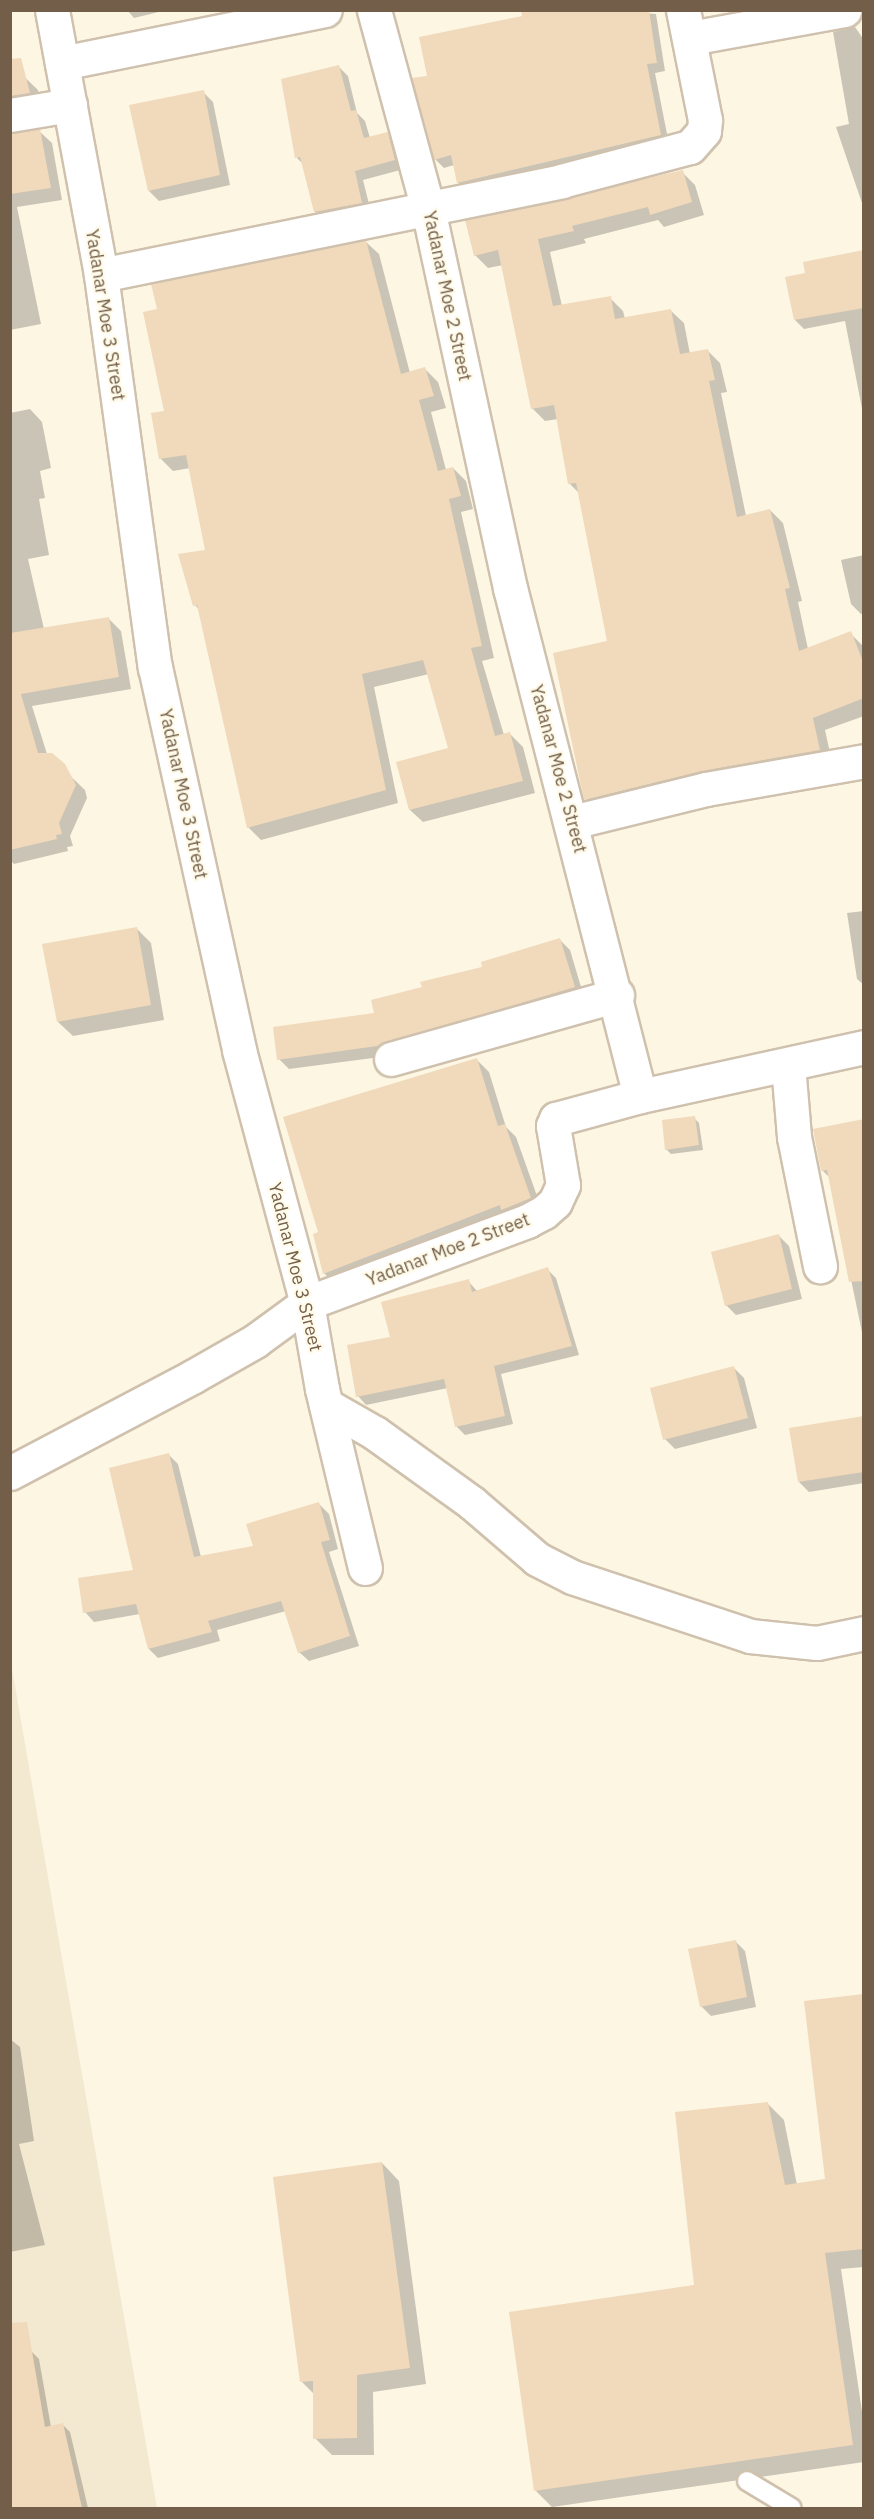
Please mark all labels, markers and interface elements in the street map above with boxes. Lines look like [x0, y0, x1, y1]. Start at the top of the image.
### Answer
street label: Yadanar Moe 2 Street [418, 209, 476, 383]
street label: Yadanar Moe 3 Street [81, 228, 129, 402]
street label: Yadanar Moe 2 Street [525, 682, 591, 856]
street label: Yadanar Moe 3 Street [154, 707, 212, 881]
street label: Yadanar Moe 3 Street [264, 1180, 326, 1354]
street label: Yadanar Moe 2 Street [363, 1209, 533, 1291]

